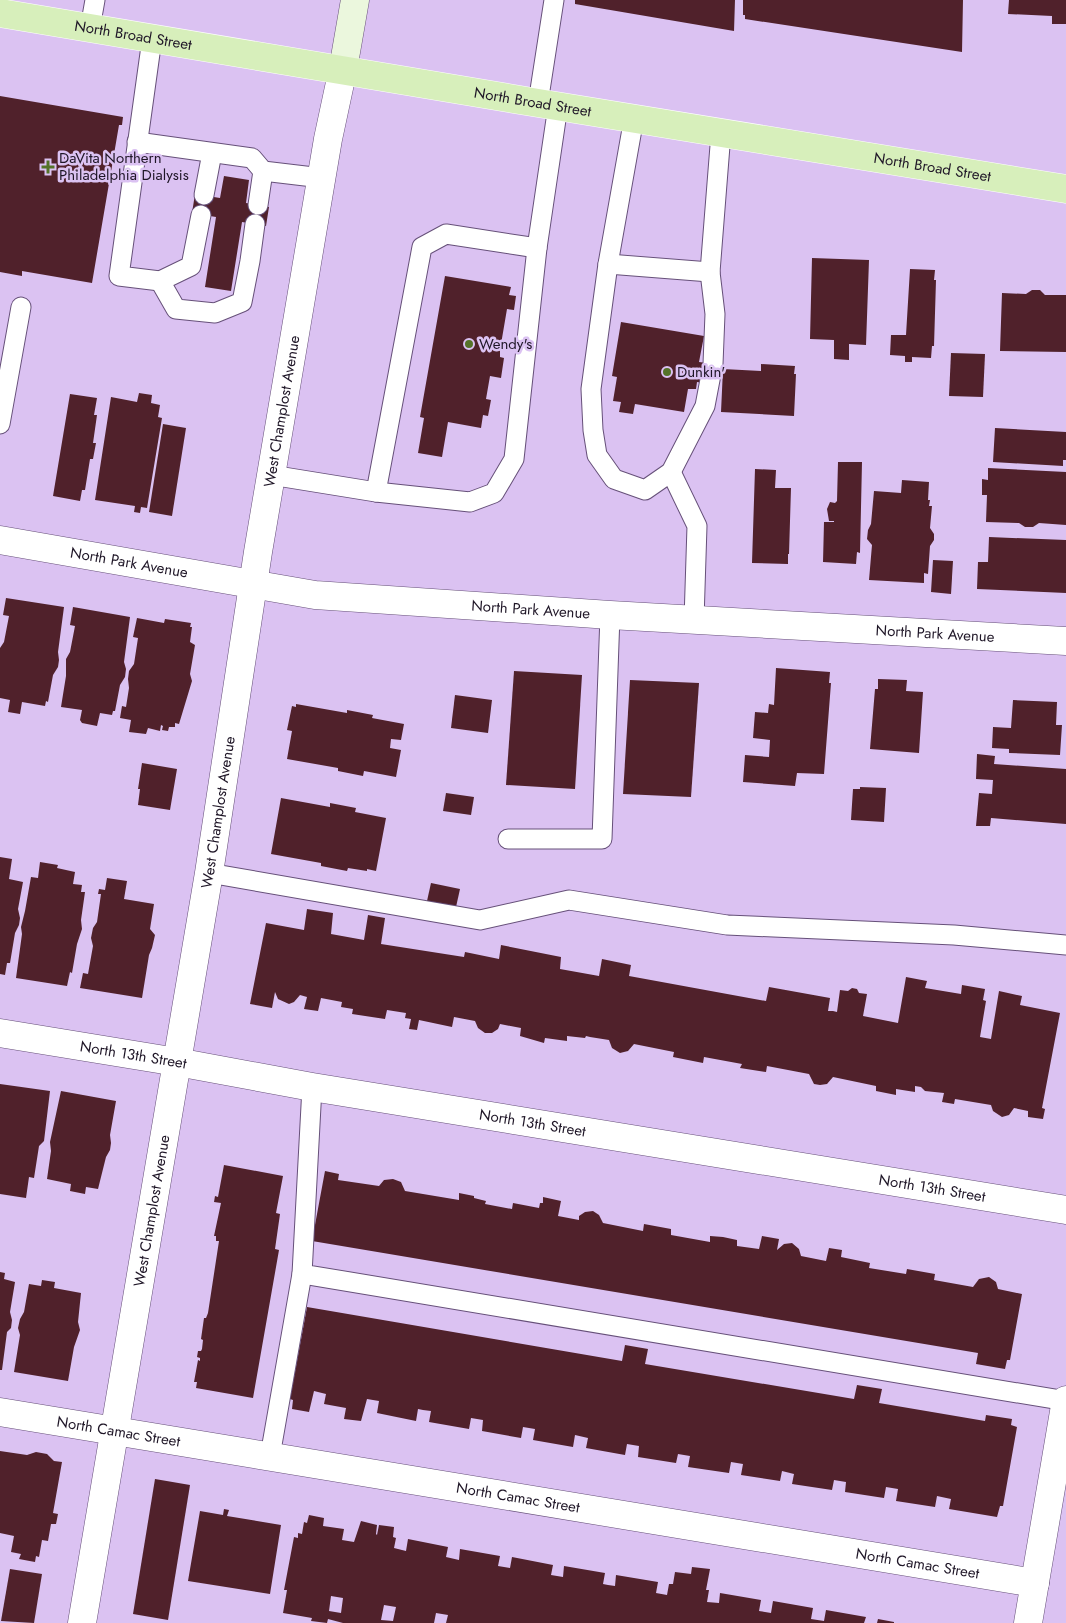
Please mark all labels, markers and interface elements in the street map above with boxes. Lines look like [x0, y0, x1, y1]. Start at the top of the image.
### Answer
street label: North Broad Street [73, 15, 194, 56]
street label: North Broad Street [472, 81, 593, 123]
place label: DaVita Northern Philadelphia Dialysis [59, 147, 189, 186]
street label: North Broad Street [872, 147, 993, 188]
marker: DaVita Northern Philadelphia Dialysis [41, 160, 55, 174]
street label: West Champlost Avenue [258, 333, 306, 489]
place label: Wendy's [479, 333, 532, 355]
marker: Wendy's [463, 338, 475, 350]
place label: Dunkin' [677, 361, 725, 383]
marker: Dunkin' [661, 366, 673, 378]
street label: North Park Avenue [68, 541, 190, 584]
street label: North Park Avenue [471, 595, 591, 625]
street label: North Park Avenue [875, 619, 995, 648]
street label: West Champlost Avenue [196, 734, 241, 890]
street label: North 13th Street [78, 1035, 189, 1075]
street label: North 13th Street [477, 1103, 588, 1143]
street label: West Champlost Avenue [128, 1133, 176, 1289]
street label: North 13th Street [877, 1169, 988, 1208]
street label: North Camac Street [55, 1411, 182, 1453]
street label: North Camac Street [455, 1477, 582, 1519]
street label: North Camac Street [854, 1543, 981, 1585]

